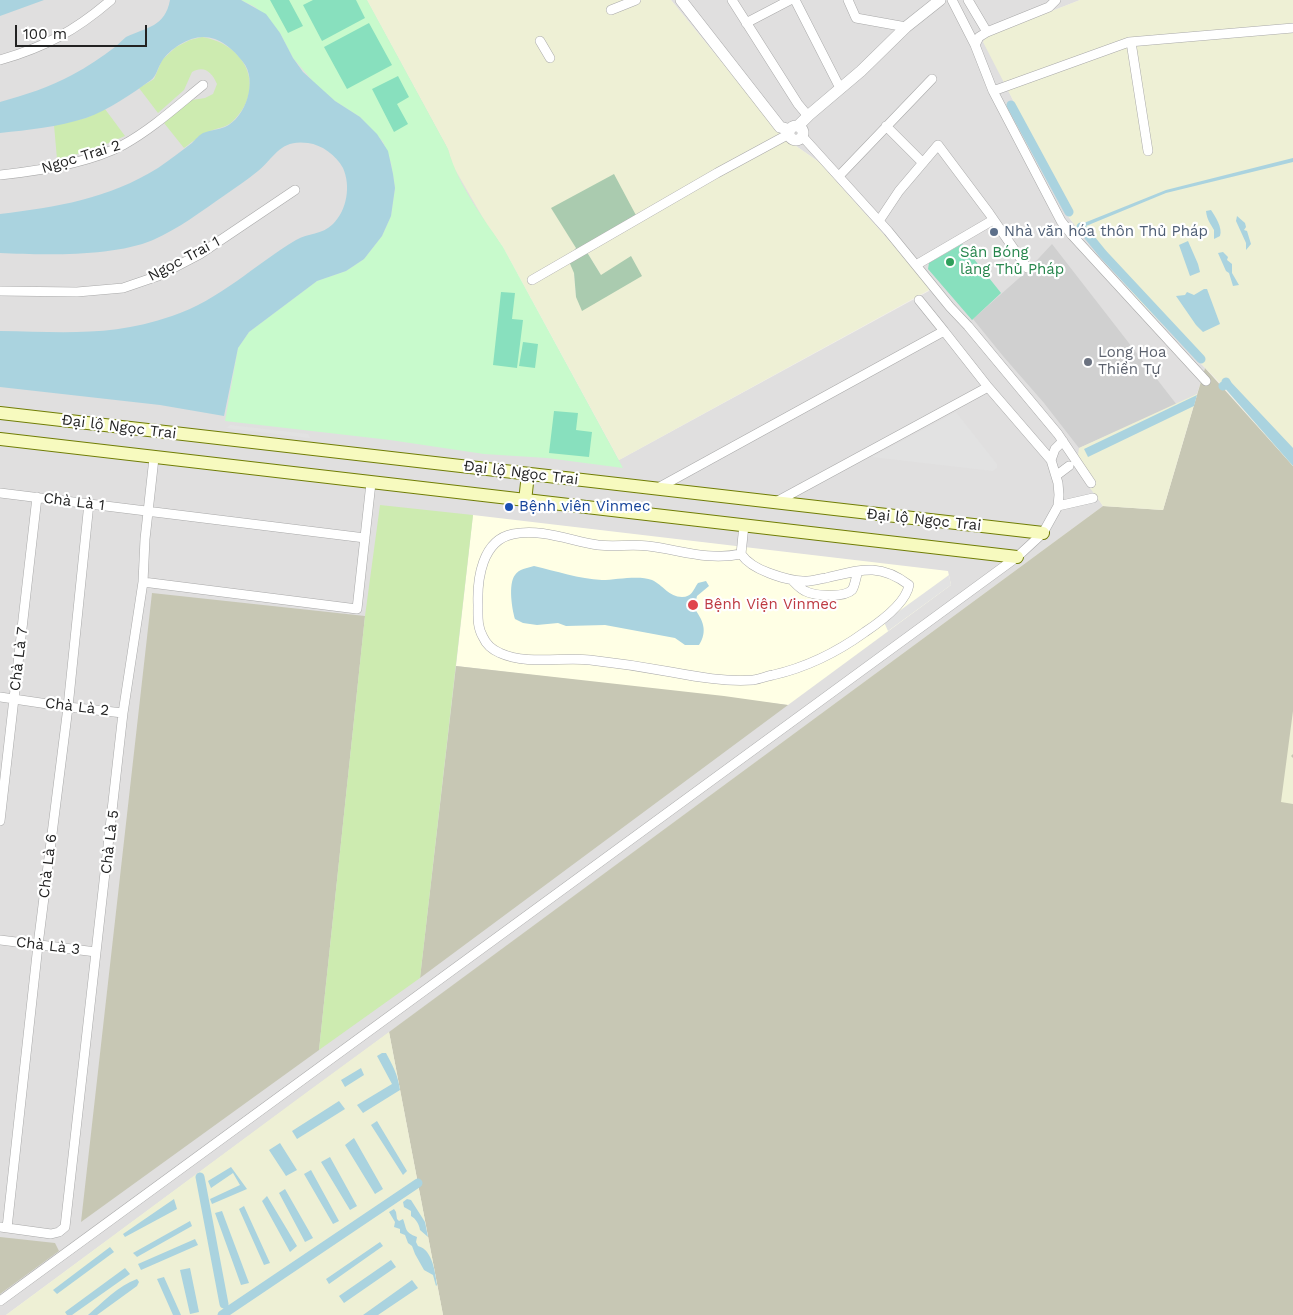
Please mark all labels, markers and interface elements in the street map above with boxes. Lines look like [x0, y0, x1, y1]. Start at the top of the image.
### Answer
scale bar [18, 15, 150, 47]
text: 100 m [23, 25, 67, 43]
street label: Ngọc Trai 2 [39, 136, 123, 178]
place label: Nhà văn hóa thôn Thủ Pháp [1004, 223, 1208, 241]
marker: Nhà văn hóa thôn Thủ Pháp [988, 226, 1000, 238]
street label: Ngọc Trai 1 [145, 233, 223, 285]
place label: Sân Bóng làng Thủ Pháp [960, 244, 1064, 279]
marker: Sân Bóng làng Thủ Pháp [944, 256, 956, 268]
place label: Long Hoa Thiền Tự [1098, 344, 1167, 379]
marker: Long Hoa Thiền Tự [1082, 356, 1094, 368]
street label: Đại lộ Ngọc Trai [61, 411, 177, 443]
street label: Đại lộ Ngọc Trai [463, 457, 579, 489]
street label: Chà Là 1 [42, 489, 106, 515]
place label: Bệnh viên Vinmec [519, 498, 650, 516]
marker: Bệnh viên Vinmec [503, 501, 515, 513]
street label: Đại lộ Ngọc Trai [866, 505, 982, 535]
place label: Bệnh Viện Vinmec [704, 596, 837, 614]
marker: Bệnh Viện Vinmec [686, 598, 700, 612]
street label: Chà Là 7 [6, 626, 32, 692]
street label: Chà Là 2 [44, 694, 110, 720]
street label: Chà Là 5 [97, 809, 123, 875]
street label: Chà Là 6 [35, 833, 61, 899]
street label: Chà Là 3 [15, 933, 81, 959]

